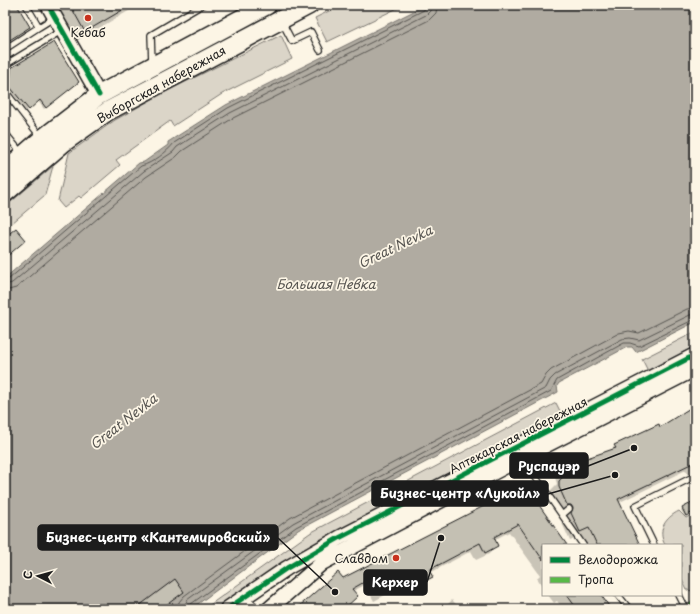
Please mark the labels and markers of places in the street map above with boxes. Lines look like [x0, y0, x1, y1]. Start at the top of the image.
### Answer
marker: Кебаб [83, 13, 93, 23]
place label: Кебаб [70, 23, 106, 41]
callout: Руспауэр [510, 453, 588, 478]
callout: Бизнес-центр «Лукойл» [372, 481, 548, 506]
callout: Бизнес-центр «Кантемировский» [38, 525, 278, 550]
place label: Славдом [334, 549, 388, 567]
marker: Славдом [391, 553, 401, 563]
callout: Керхер [364, 570, 427, 595]

